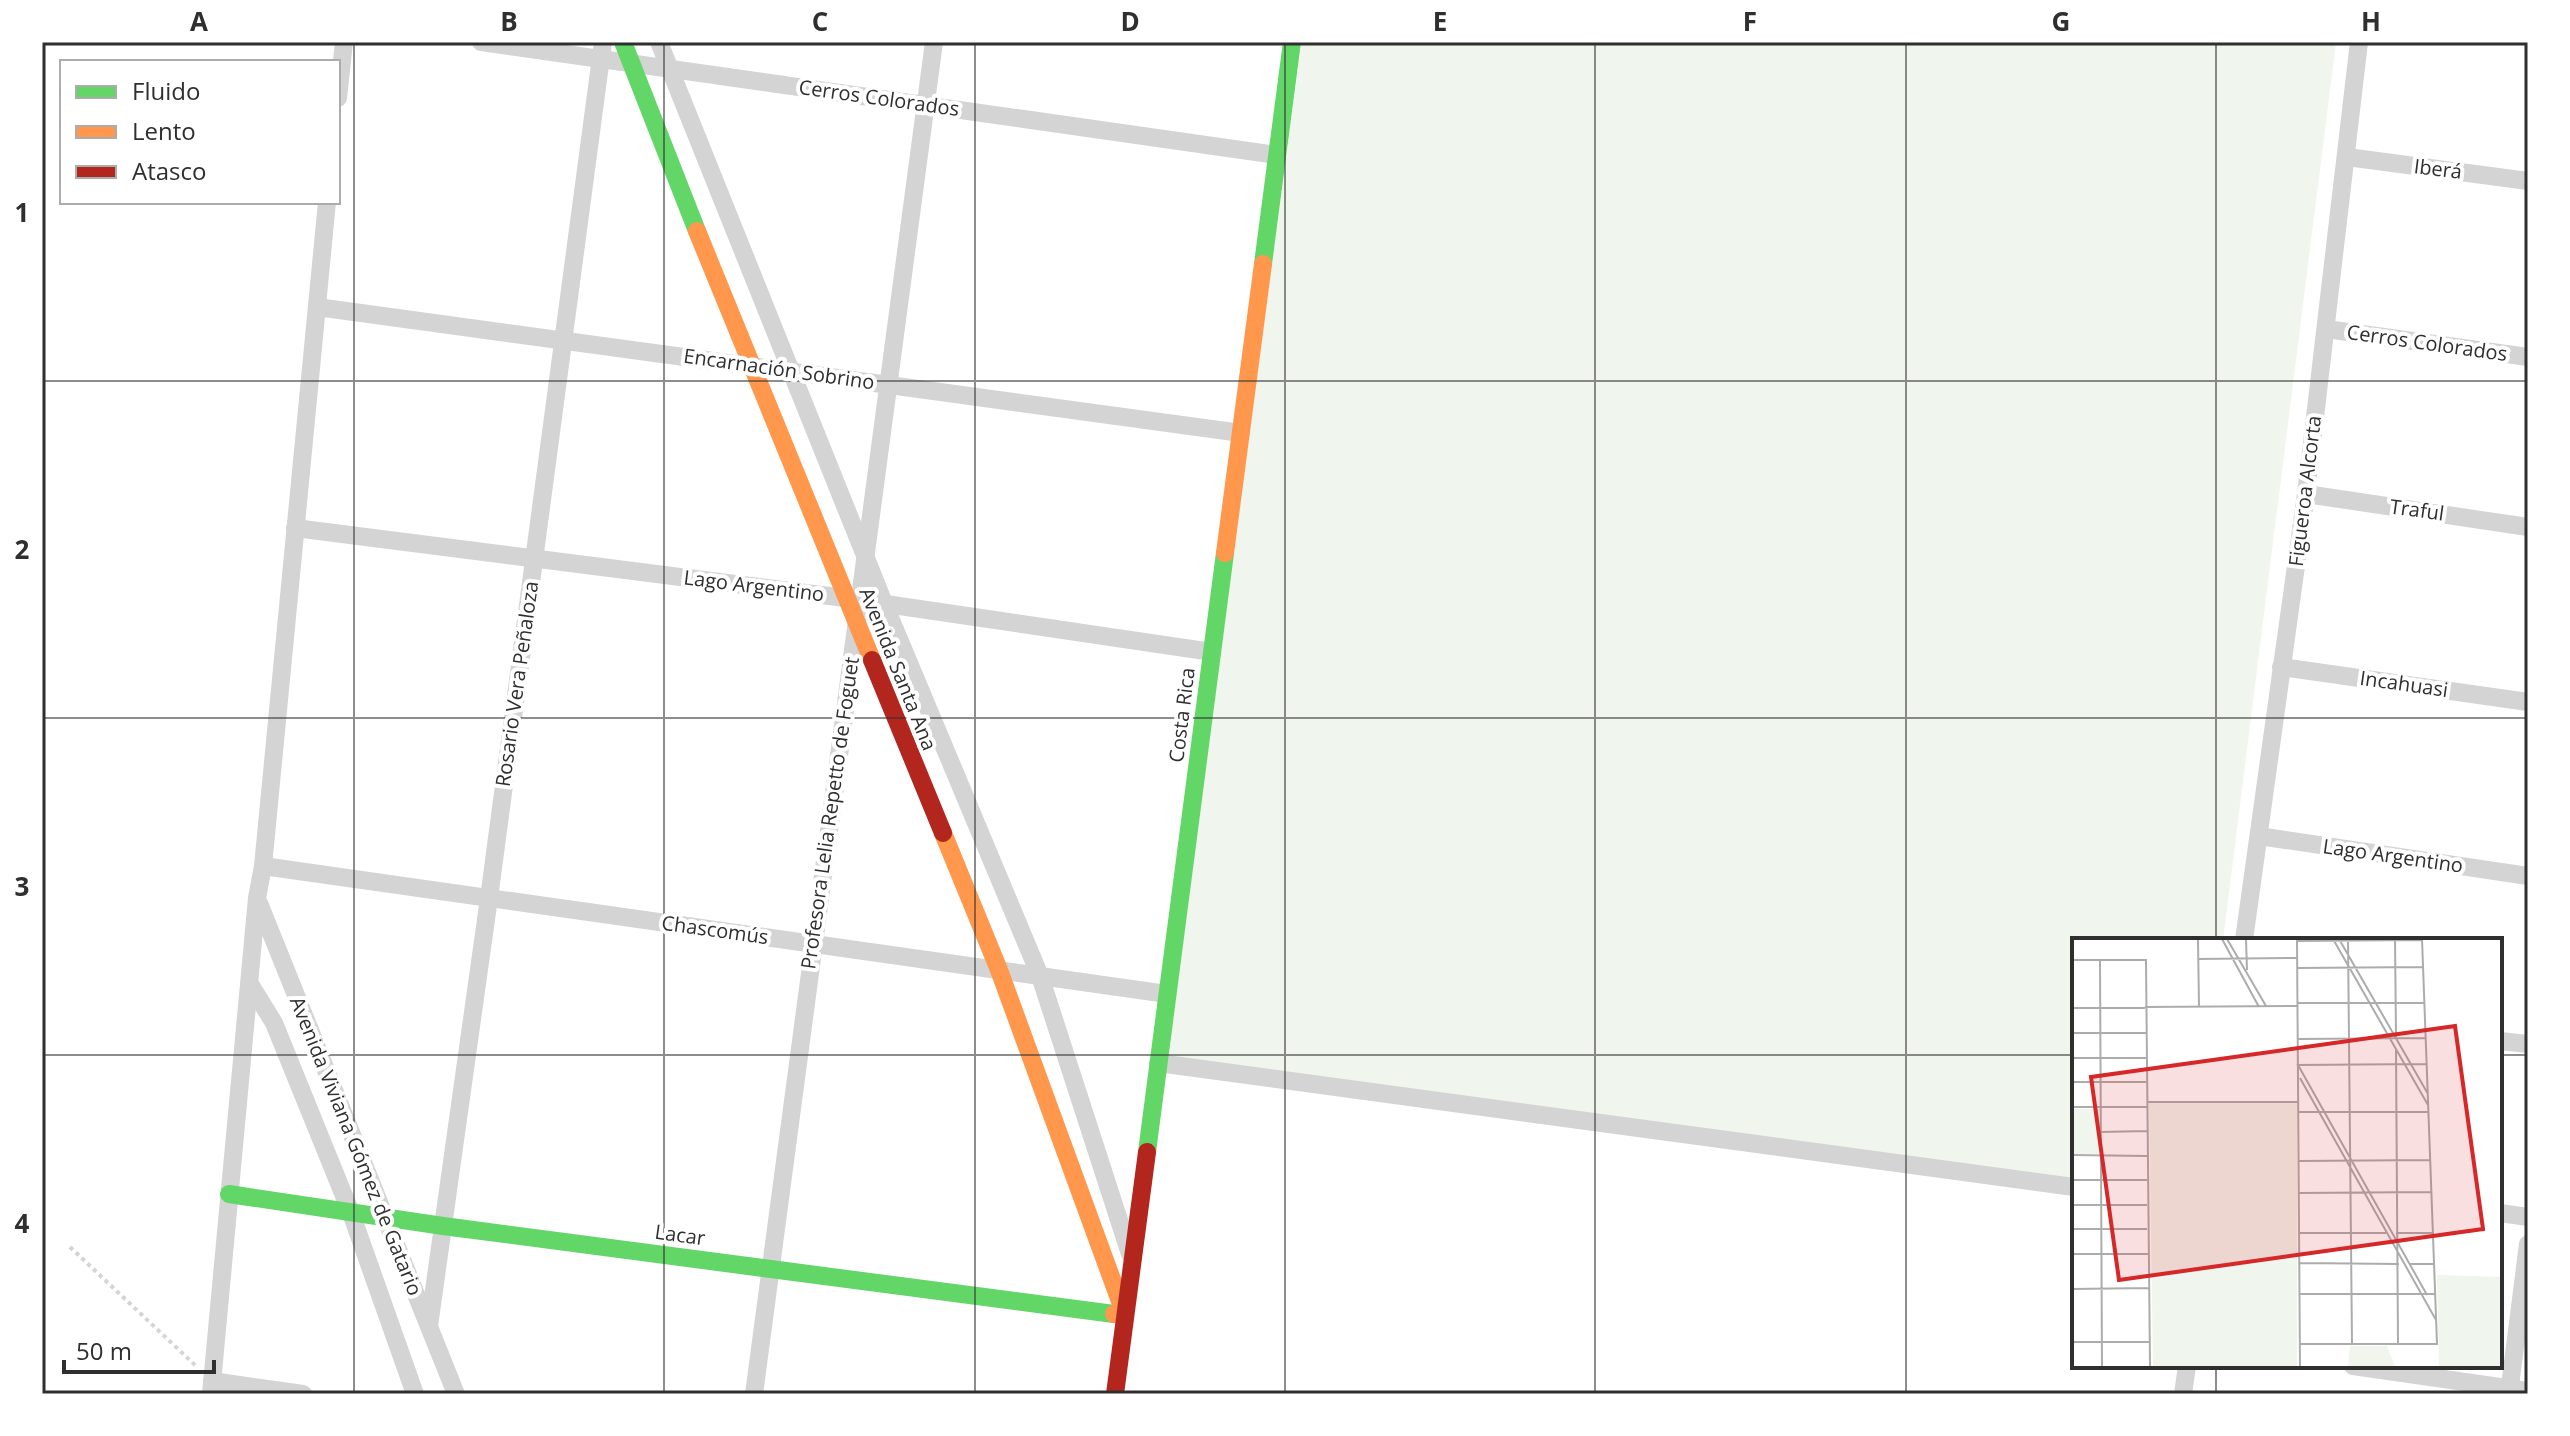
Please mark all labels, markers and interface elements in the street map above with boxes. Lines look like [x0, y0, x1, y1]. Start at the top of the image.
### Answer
text: A [190, 3, 208, 39]
text: B [500, 3, 518, 39]
text: C [812, 3, 828, 39]
text: D [1120, 3, 1140, 39]
text: E [1433, 3, 1447, 39]
text: F [1743, 3, 1757, 39]
text: G [2052, 3, 2070, 39]
text: H [2361, 3, 2381, 39]
legend [60, 60, 340, 204]
street label: Cerros Colorados [797, 73, 961, 122]
text: Fluido [132, 74, 200, 107]
text: Lento [132, 114, 196, 147]
street label: Iberá [2412, 152, 2464, 185]
text: Atasco [132, 154, 206, 187]
text: 1 [15, 194, 29, 230]
street label: Cerros Colorados [2345, 318, 2509, 367]
street label: Encarnación Sobrino [682, 342, 876, 395]
street label: Figueroa Alcorta [2282, 414, 2327, 568]
street label: Traful [2388, 492, 2446, 527]
text: 2 [15, 531, 30, 567]
street label: Lago Argentino [682, 563, 826, 608]
street label: Rosario Vera Peñaloza [489, 579, 544, 788]
street label: Avenida Santa Ana [853, 583, 943, 754]
street label: Profesora Lelia Repetto de Foguet [794, 655, 865, 971]
street label: Incahuasi [2358, 664, 2450, 703]
street label: Costa Rica [1162, 666, 1201, 764]
street label: Lago Argentino [2321, 832, 2465, 879]
text: 3 [15, 868, 29, 904]
street label: Chascomús [660, 909, 770, 950]
inset map [2072, 938, 2502, 1368]
street label: Avenida Viviana Gómez de Gatario [284, 992, 429, 1299]
text: 4 [15, 1205, 30, 1241]
street label: Lacar [653, 1218, 707, 1251]
scale bar [64, 1324, 214, 1374]
text: 50 m [76, 1334, 132, 1367]

